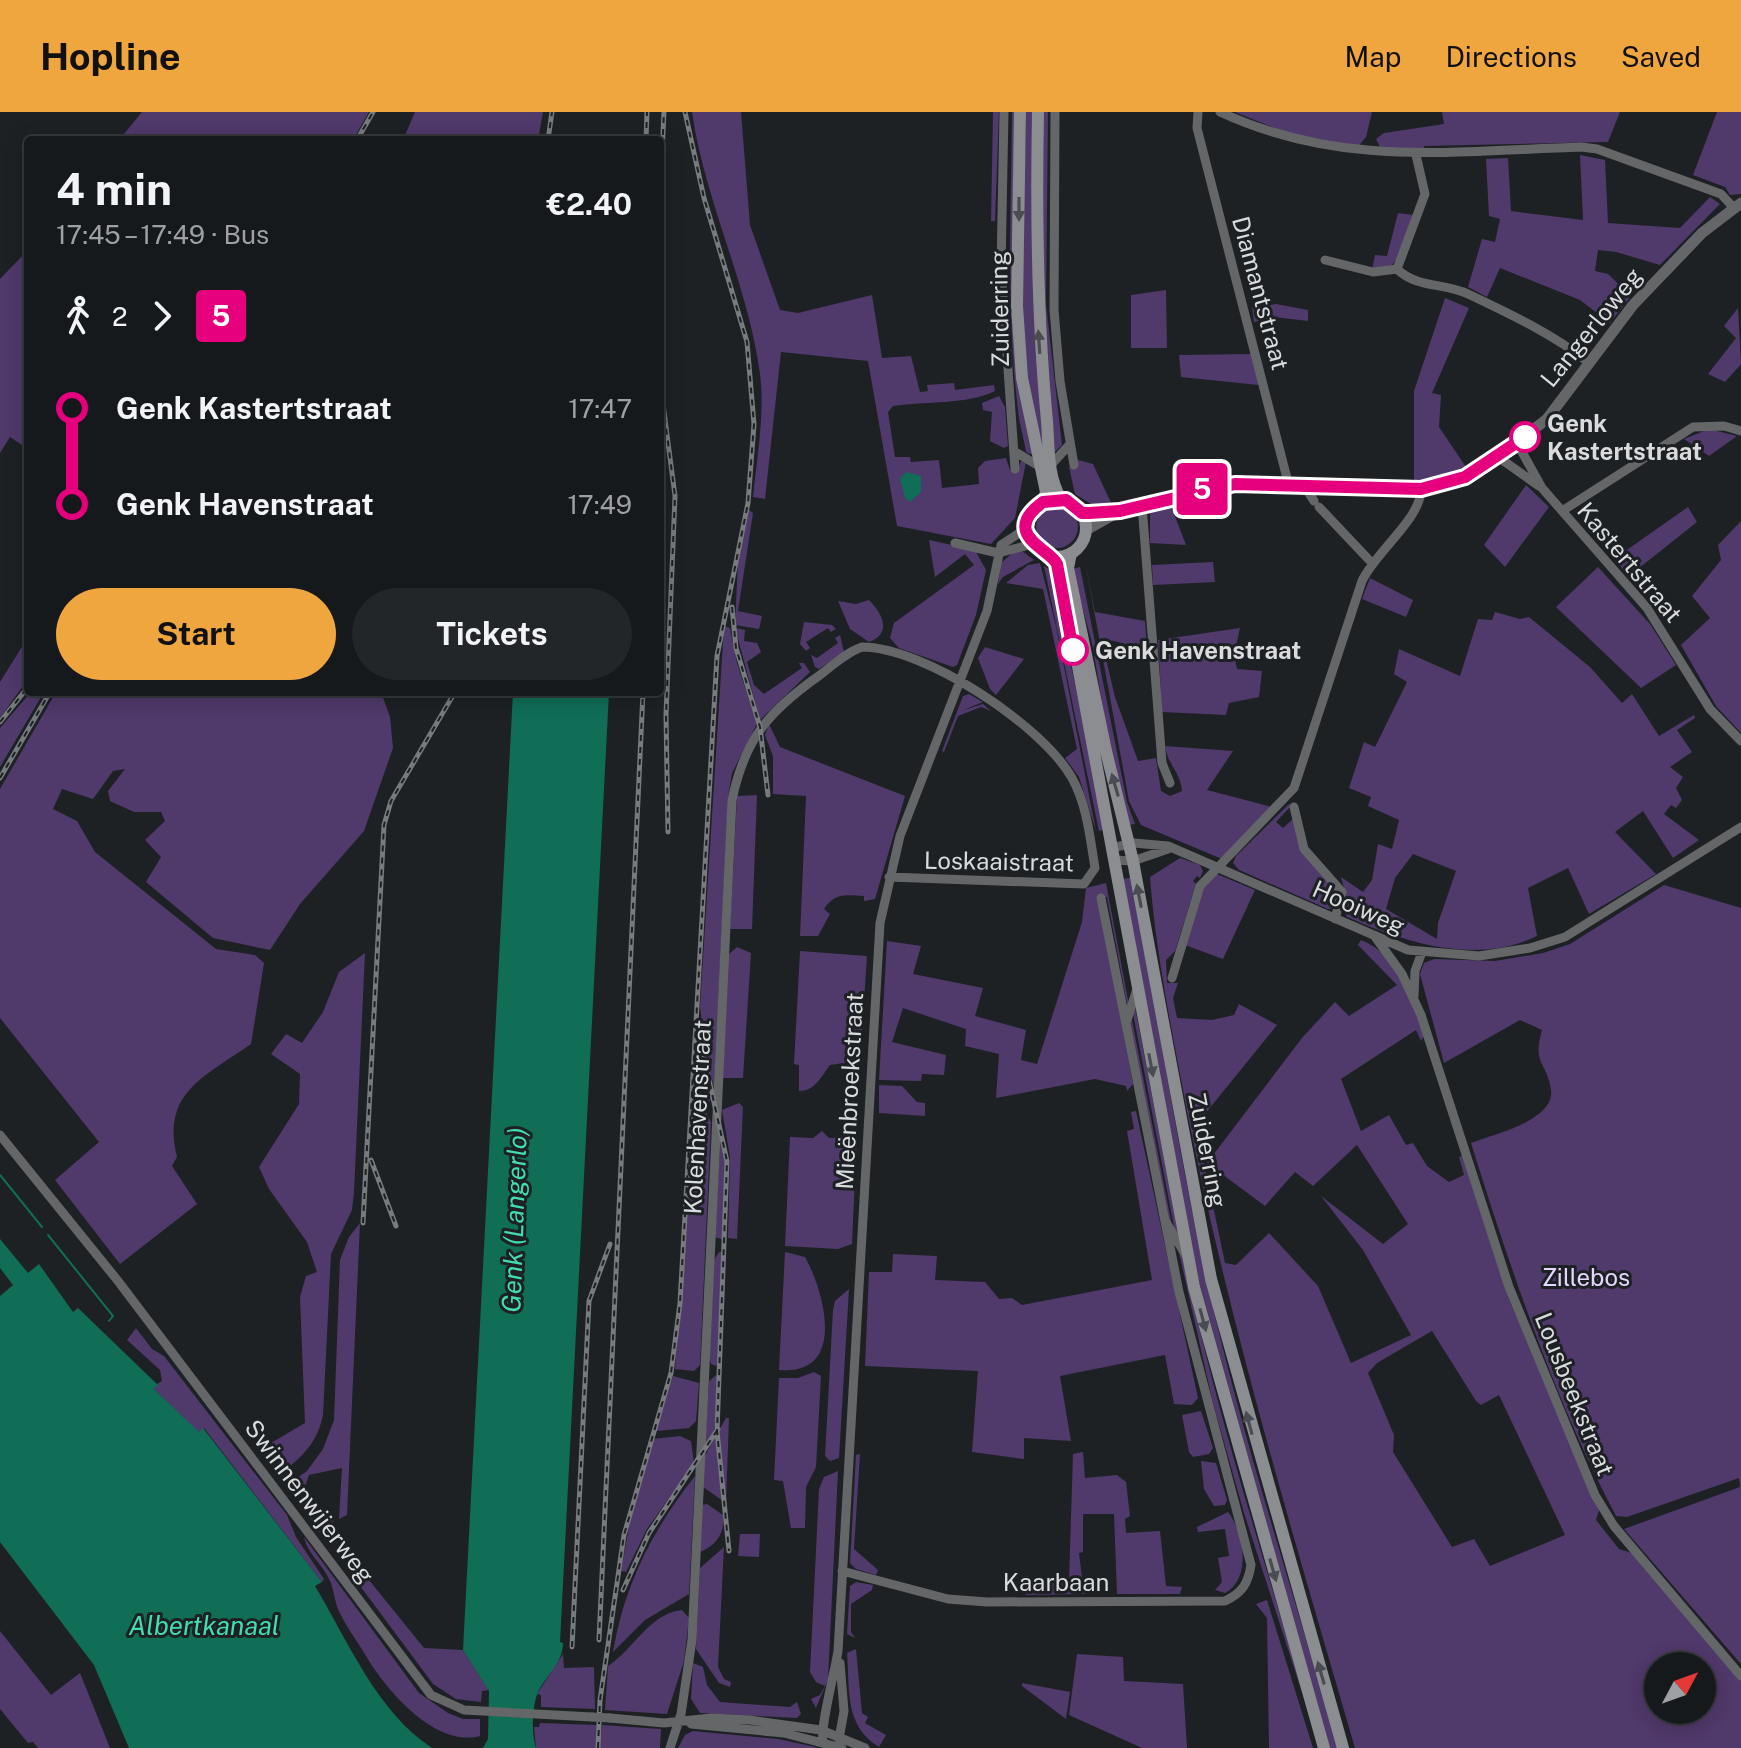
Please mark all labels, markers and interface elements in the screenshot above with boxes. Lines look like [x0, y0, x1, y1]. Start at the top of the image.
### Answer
text: Hopline [40, 34, 181, 79]
text: Map [1345, 40, 1401, 73]
text: Directions [1445, 40, 1577, 73]
text: Saved [1621, 40, 1701, 73]
text: 4 min [56, 163, 172, 215]
text: €2.40 [546, 186, 632, 222]
one-way arrow [1013, 197, 1025, 222]
street label: Diamantstraat [1227, 213, 1295, 373]
text: 17:45 – 17:49 · Bus [56, 219, 269, 250]
street label: Zuiderring [984, 250, 1014, 368]
street label: Langerloweg [1534, 262, 1648, 392]
icon: walk [56, 294, 100, 338]
icon: forward [140, 294, 184, 338]
text: 5 [212, 299, 230, 332]
text: 2 [112, 301, 128, 332]
one-way arrow [1032, 329, 1045, 354]
text: Genk Kastertstraat [116, 390, 392, 426]
text: 17:47 [568, 393, 632, 424]
place label: Genk Kastertstraat [1547, 409, 1702, 465]
marker: Genk Kastertstraat [1510, 422, 1540, 452]
line badge: 5 [1176, 463, 1228, 515]
text: 5 [1193, 472, 1211, 505]
text: Genk Havenstraat [116, 486, 374, 522]
text: 17:49 [568, 489, 632, 520]
street label: Kastertstraat [1572, 496, 1688, 628]
button: Start [56, 588, 336, 680]
button: Tickets [352, 588, 632, 680]
marker: Genk Havenstraat [1058, 635, 1088, 665]
place label: Genk Havenstraat [1095, 636, 1301, 664]
one-way arrow [1109, 772, 1121, 797]
street label: Loskaaistraat [924, 846, 1074, 876]
street label: Hooiweg [1308, 874, 1410, 940]
one-way arrow [1132, 883, 1144, 908]
street label: Mieënbroekstraat [830, 992, 868, 1190]
street label: Kolenhavenstraat [678, 1019, 716, 1215]
one-way arrow [1145, 1053, 1158, 1078]
street label: Zuiderring [1183, 1090, 1233, 1210]
water label: Genk (Langerlo) [495, 1127, 533, 1313]
park label: Zillebos [1542, 1263, 1630, 1291]
one-way arrow [1198, 1307, 1210, 1332]
street label: Lousbeekstraat [1530, 1308, 1620, 1480]
one-way arrow [1243, 1411, 1255, 1436]
street label: Swinnenwijerweg [240, 1414, 380, 1588]
one-way arrow [1267, 1559, 1280, 1583]
street label: Kaarbaan [1003, 1568, 1109, 1596]
water label: Albertkanaal [128, 1610, 280, 1641]
north arrow [1644, 1652, 1716, 1724]
map controls [1644, 1652, 1716, 1724]
one-way arrow [1314, 1661, 1327, 1685]

